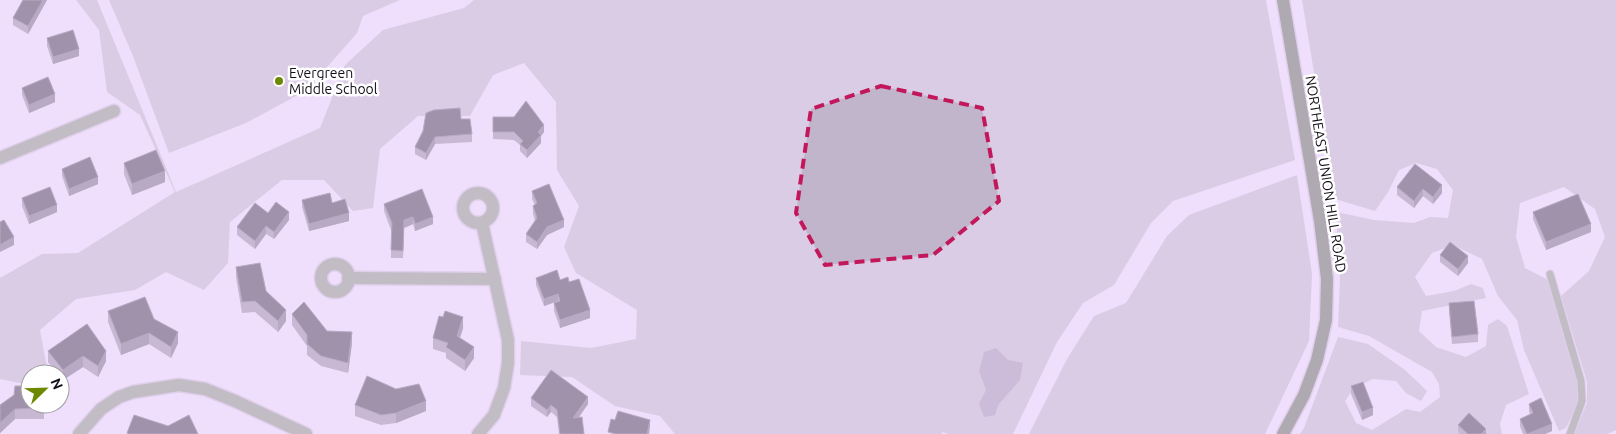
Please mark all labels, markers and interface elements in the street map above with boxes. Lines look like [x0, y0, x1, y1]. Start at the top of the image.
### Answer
place label: Evergreen Middle School [289, 65, 378, 97]
street label: NORTHEAST UNION HILL ROAD [1303, 74, 1350, 274]
marker: Evergreen Middle School [273, 75, 285, 87]
north arrow [20, 364, 70, 414]
text: N [48, 376, 66, 392]

